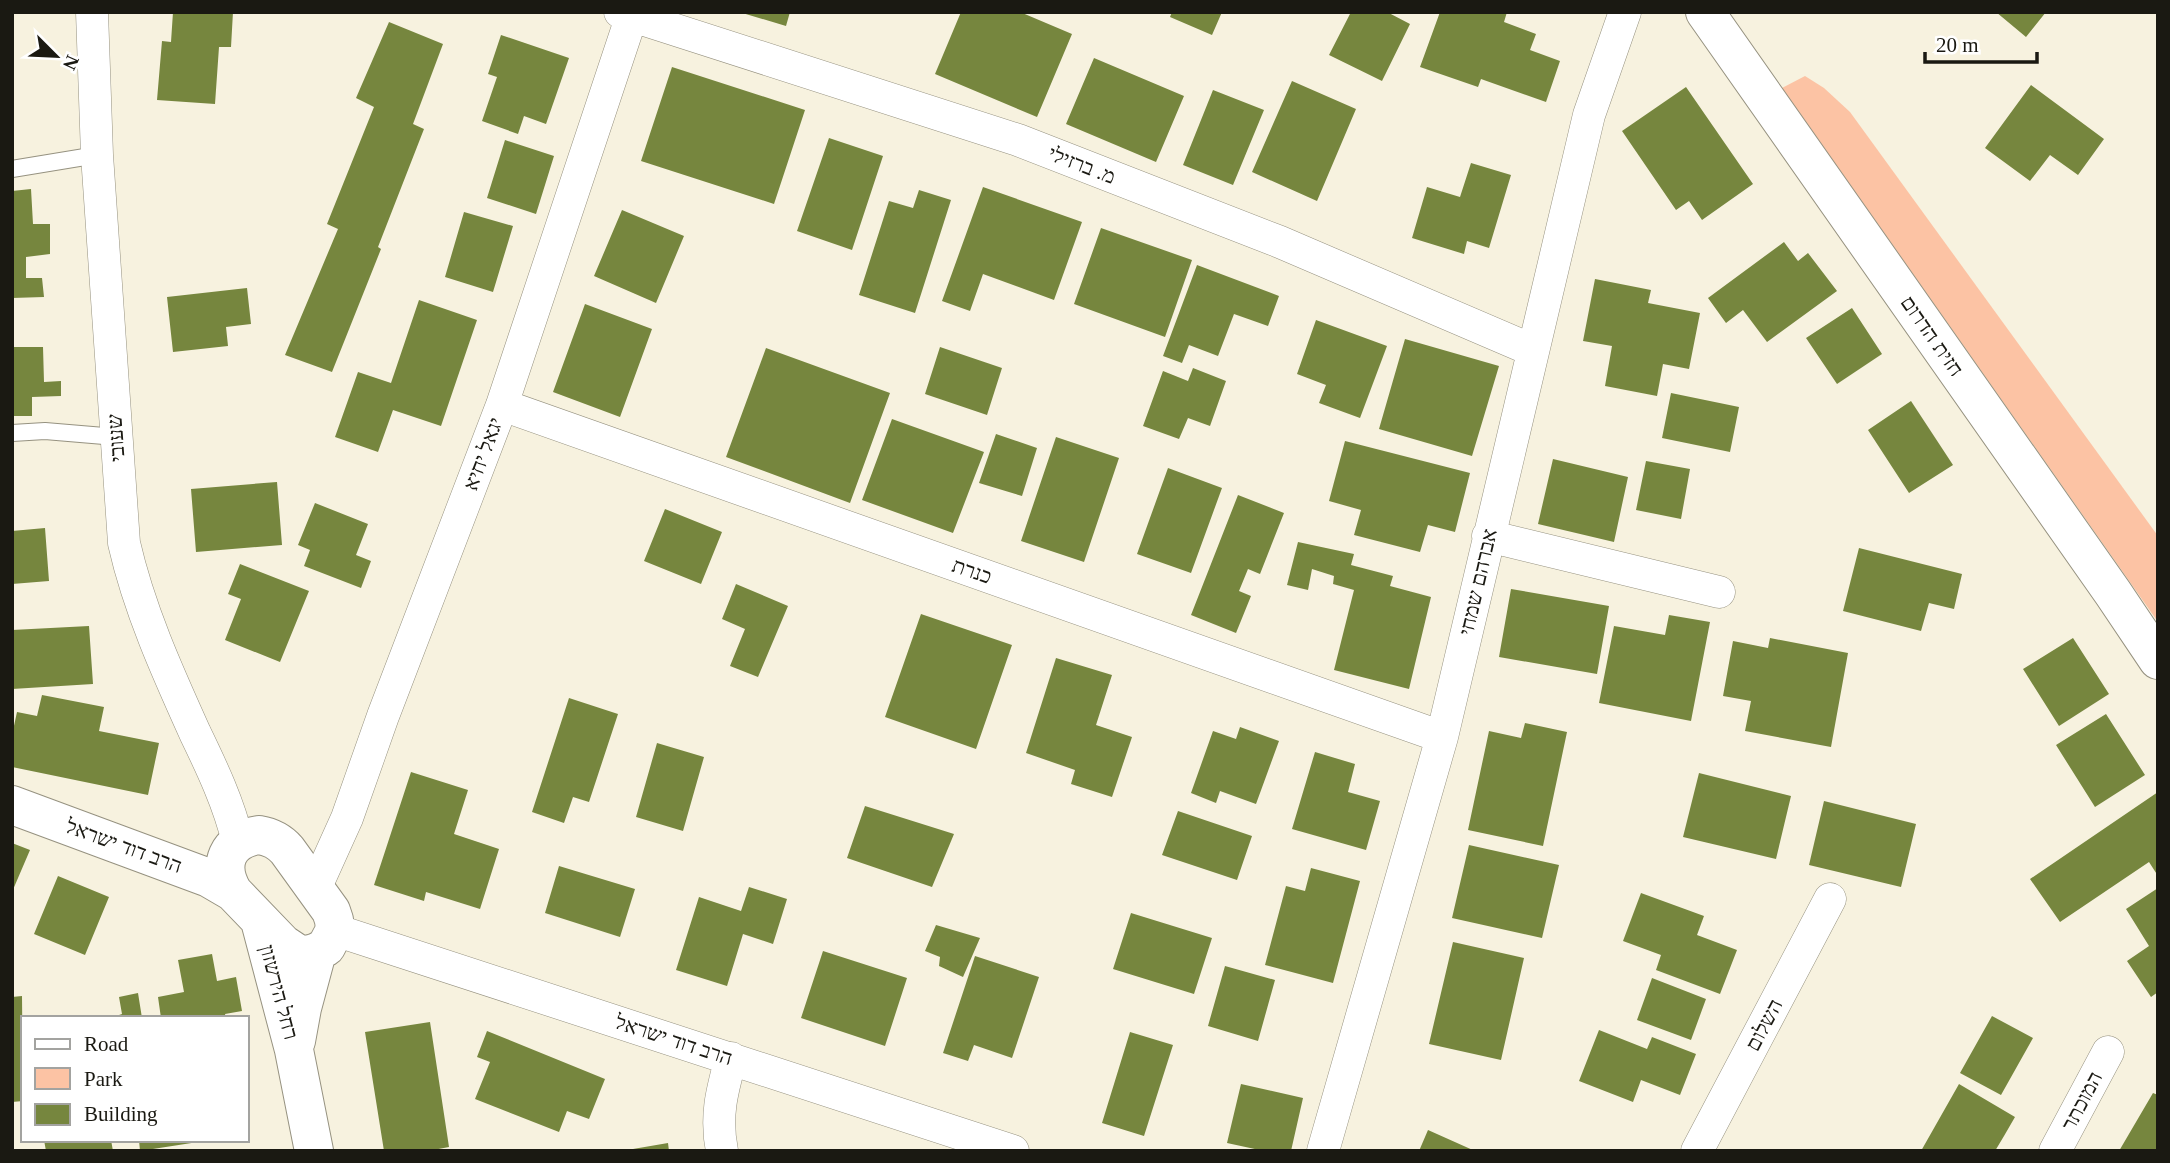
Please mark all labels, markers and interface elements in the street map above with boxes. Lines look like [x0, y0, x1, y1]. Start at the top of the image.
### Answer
north arrow [21, 21, 91, 91]
scale bar [1925, 21, 2037, 65]
text: 20 m [1936, 33, 1979, 57]
text: N [59, 52, 83, 73]
street label: מ. ברזילי [1045, 141, 1119, 189]
street label: חזית הדרום [1896, 291, 1968, 381]
street label: שעובי [102, 413, 130, 463]
street label: יגאל יחיא [458, 414, 508, 494]
street label: אברהם שמחי [1454, 526, 1502, 638]
street label: כנרת [949, 553, 995, 589]
street label: הרב דוד ישראל [62, 814, 185, 878]
street label: רחל הירשזון [255, 942, 303, 1042]
street label: השלום [1740, 995, 1788, 1055]
street label: הרב דוד ישראל [611, 1009, 736, 1070]
legend [21, 1016, 248, 1142]
text: Road [84, 1032, 129, 1056]
text: Park [84, 1067, 123, 1091]
street label: המוכתר [2057, 1067, 2107, 1135]
text: Building [84, 1102, 158, 1126]

